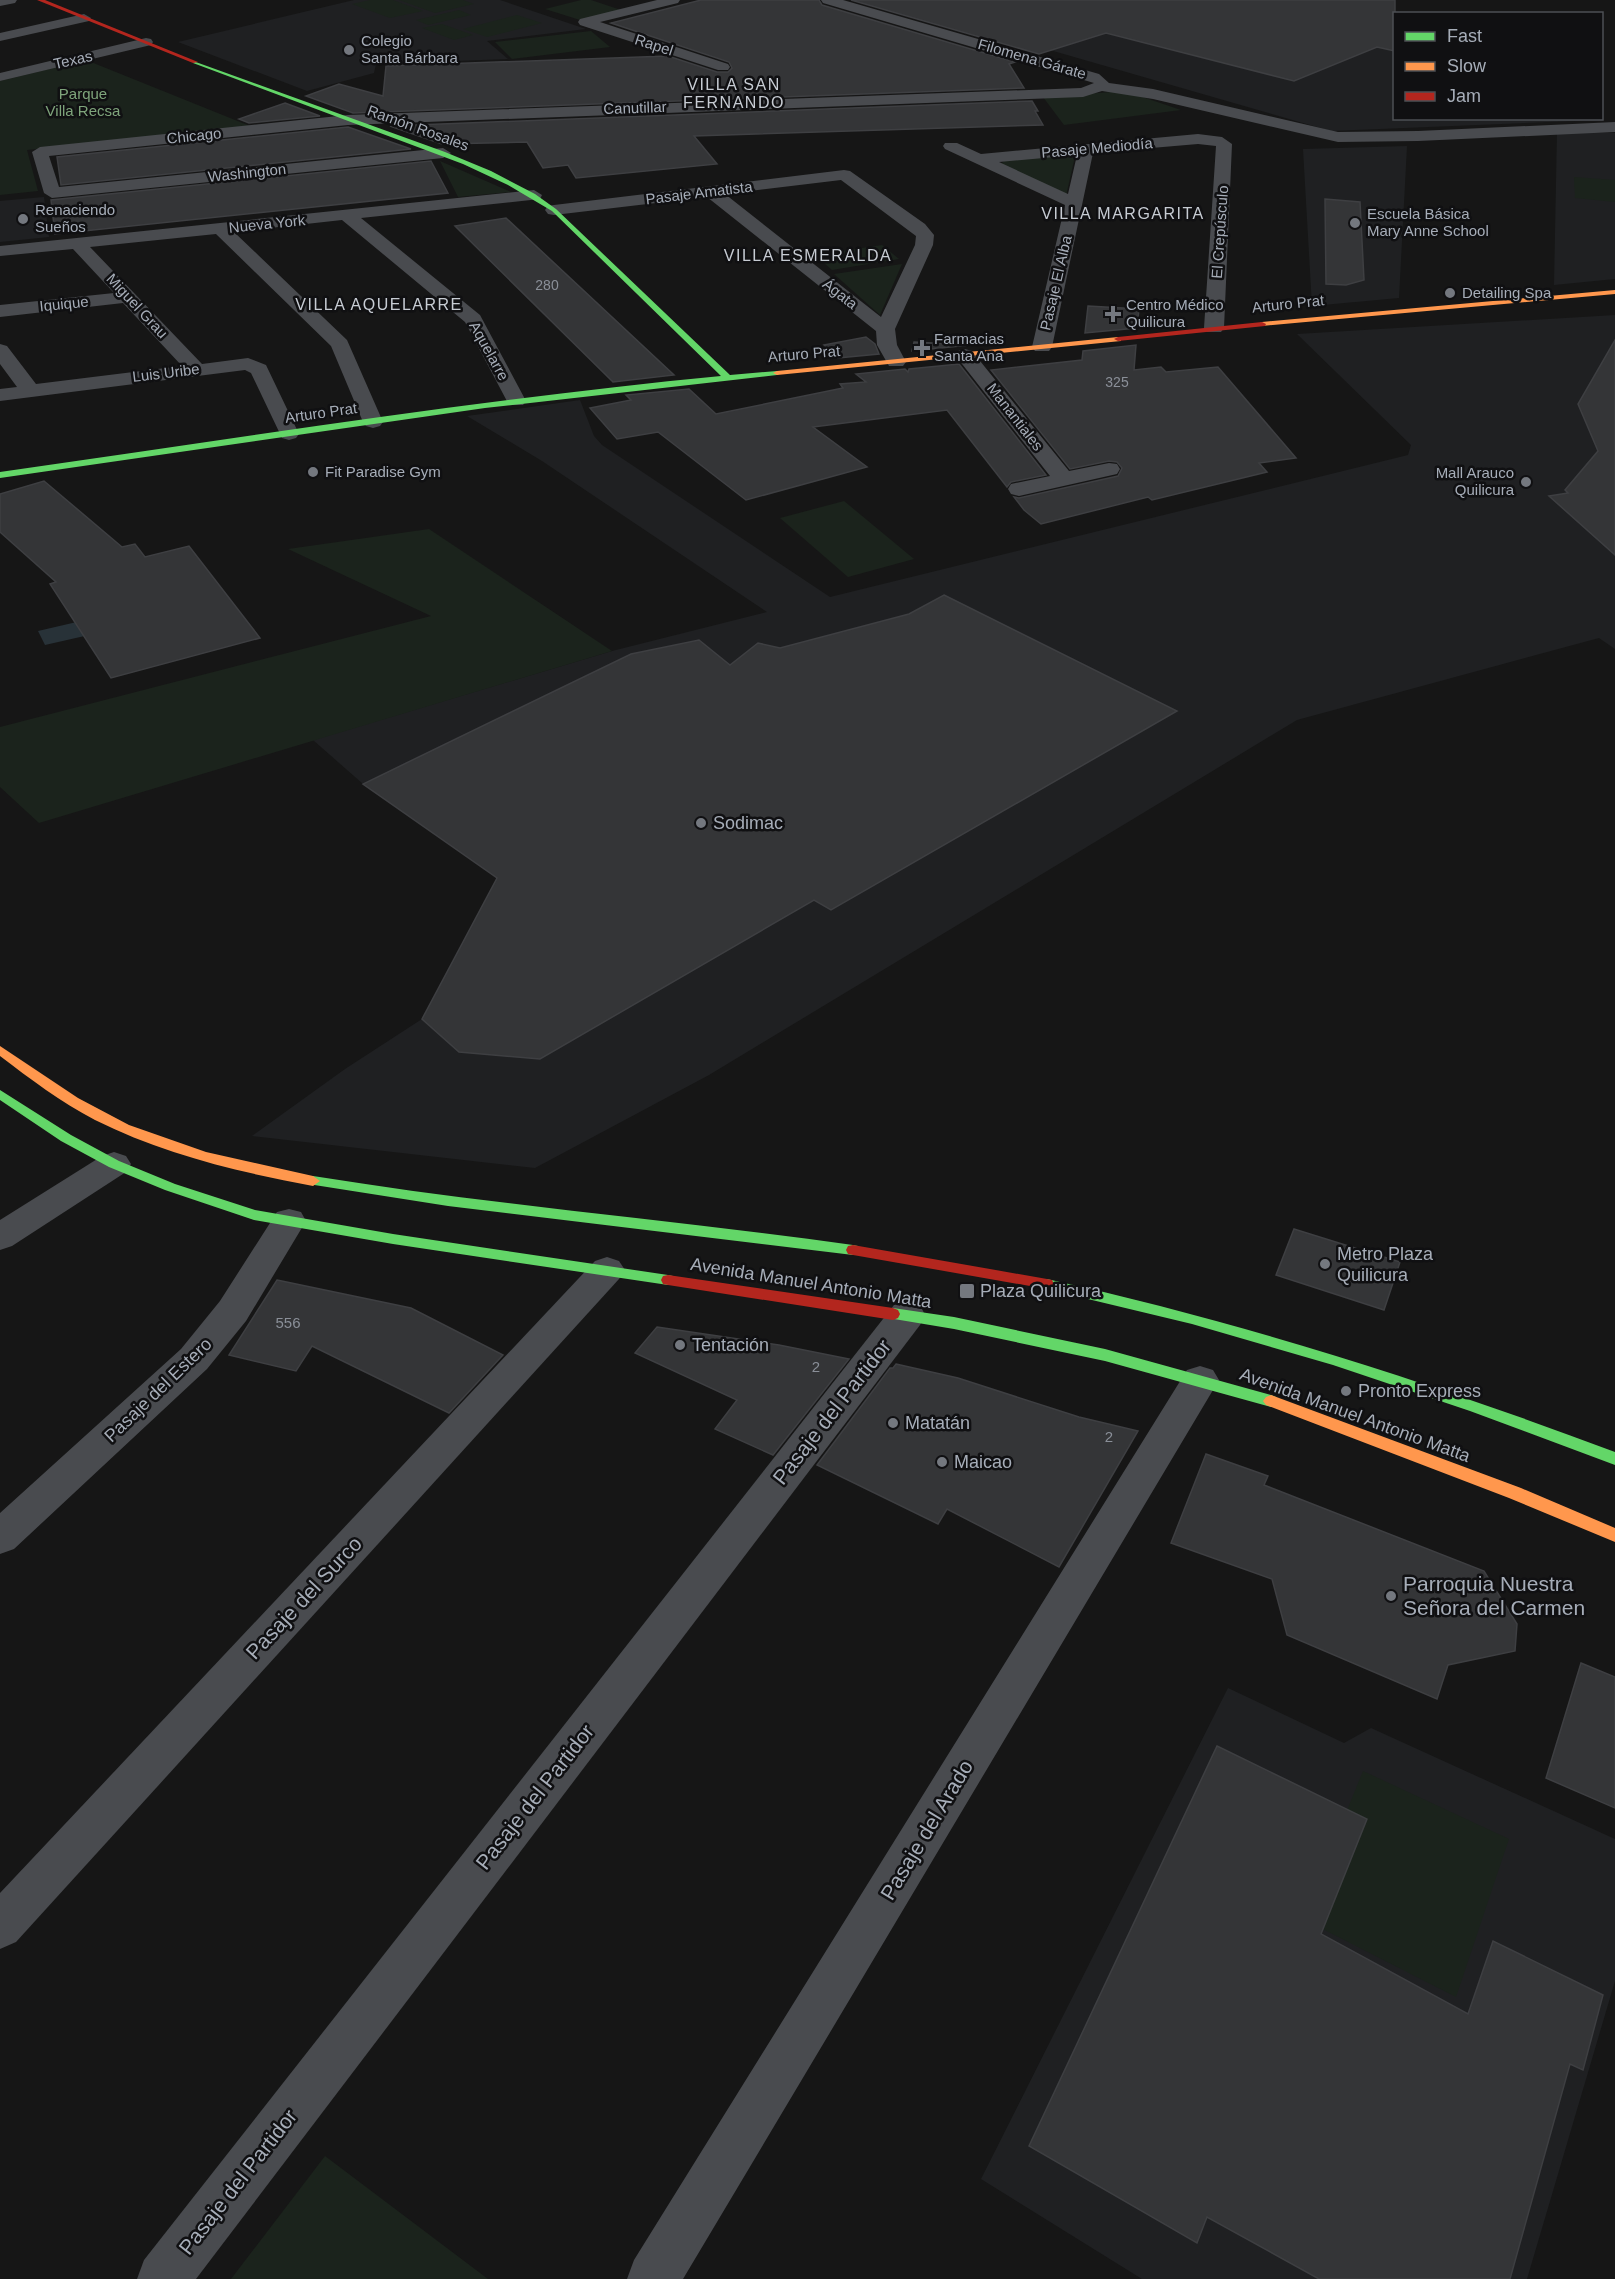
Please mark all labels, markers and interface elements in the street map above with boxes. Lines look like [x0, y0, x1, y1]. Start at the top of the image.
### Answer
legend [1393, 12, 1603, 120]
text: Fast [1447, 26, 1482, 46]
street label: Rapel [633, 30, 675, 59]
place label: Colegio Santa Bárbara [361, 32, 458, 66]
street label: Filomena Gárate [976, 35, 1088, 82]
marker: Colegio Santa Bárbara [342, 43, 356, 57]
street label: Texas [52, 47, 94, 72]
text: Slow [1447, 56, 1487, 76]
district label: VILLA SAN FERNANDO [683, 76, 785, 111]
park label: Parque Villa Recsa [46, 85, 121, 119]
text: Jam [1447, 86, 1481, 106]
street label: Canutillar [603, 98, 667, 117]
street label: Ramón Rosales [365, 101, 471, 154]
street label: Chicago [166, 124, 222, 147]
street label: Pasaje Mediodía [1041, 134, 1154, 161]
street label: Washington [207, 160, 287, 185]
street label: Pasaje Amatista [645, 177, 754, 207]
street label: El Crepúsculo [1208, 185, 1231, 279]
place label: Renaciendo Sueños [35, 201, 115, 235]
district label: VILLA MARGARITA [1041, 205, 1205, 222]
place label: Escuela Básica Mary Anne School [1367, 205, 1489, 239]
street label: Nueva York [228, 211, 306, 236]
marker: Renaciendo Sueños [16, 212, 30, 226]
marker: Escuela Básica Mary Anne School [1348, 216, 1362, 230]
street label: Pasaje El Alba [1036, 233, 1075, 332]
district label: VILLA ESMERALDA [724, 247, 892, 264]
street label: Miguel Grau [103, 270, 171, 341]
street label: Ágata [820, 275, 862, 313]
house number: 280 [535, 277, 559, 293]
place label: Detailing Spa [1462, 284, 1552, 301]
marker: Detailing Spa [1443, 286, 1457, 300]
street label: Arturo Prat [1251, 291, 1326, 316]
street label: Iquique [39, 292, 89, 315]
district label: VILLA AQUELARRE [295, 296, 463, 313]
place label: Centro Médico Quilicura [1126, 296, 1224, 330]
marker: Centro Médico Quilicura [1104, 305, 1122, 323]
street label: Aquelarre [466, 318, 513, 383]
place label: Farmacias Santa Ana [934, 330, 1004, 364]
marker: Farmacias Santa Ana [915, 341, 929, 355]
street label: Arturo Prat [767, 342, 842, 365]
street label: Luis Uribe [131, 360, 200, 385]
house number: 325 [1105, 374, 1129, 390]
street label: Manantiales [984, 380, 1047, 454]
street label: Arturo Prat [284, 399, 359, 426]
place label: Fit Paradise Gym [325, 463, 441, 480]
place label: Mall Arauco Quilicura [1436, 464, 1515, 498]
marker: Fit Paradise Gym [306, 465, 320, 479]
marker: Mall Arauco Quilicura [1519, 475, 1533, 489]
place label: Sodimac [713, 813, 783, 833]
marker: Sodimac [694, 816, 708, 830]
place label: Metro Plaza Quilicura [1337, 1244, 1434, 1285]
street label: Avenida Manuel Antonio Matta [689, 1254, 934, 1312]
marker: Metro Plaza Quilicura [1318, 1257, 1332, 1271]
place label: Plaza Quilicura [980, 1281, 1102, 1301]
marker: Plaza Quilicura [958, 1282, 976, 1300]
house number: 556 [275, 1314, 301, 1331]
street label: Pasaje del Estero [100, 1334, 216, 1446]
place label: Tentación [692, 1335, 769, 1355]
street label: Pasaje del Partidor [768, 1335, 895, 1489]
marker: Tentación [673, 1338, 687, 1352]
house number: 2 [812, 1358, 820, 1375]
street label: Avenida Manuel Antonio Matta [1237, 1364, 1474, 1466]
place label: Pronto Express [1358, 1381, 1481, 1401]
marker: Pronto Express [1339, 1384, 1353, 1398]
place label: Matatán [905, 1413, 970, 1433]
marker: Matatán [886, 1416, 900, 1430]
house number: 2 [1105, 1428, 1113, 1445]
place label: Maicao [954, 1452, 1012, 1472]
marker: Maicao [935, 1455, 949, 1469]
street label: Pasaje del Surco [241, 1532, 366, 1664]
place label: Parroquia Nuestra Señora del Carmen [1403, 1572, 1585, 1619]
marker: Parroquia Nuestra Señora del Carmen [1384, 1589, 1398, 1603]
street label: Pasaje del Partidor [471, 1720, 598, 1874]
street label: Pasaje del Arado [876, 1756, 977, 1904]
street label: Pasaje del Partidor [174, 2105, 301, 2259]

